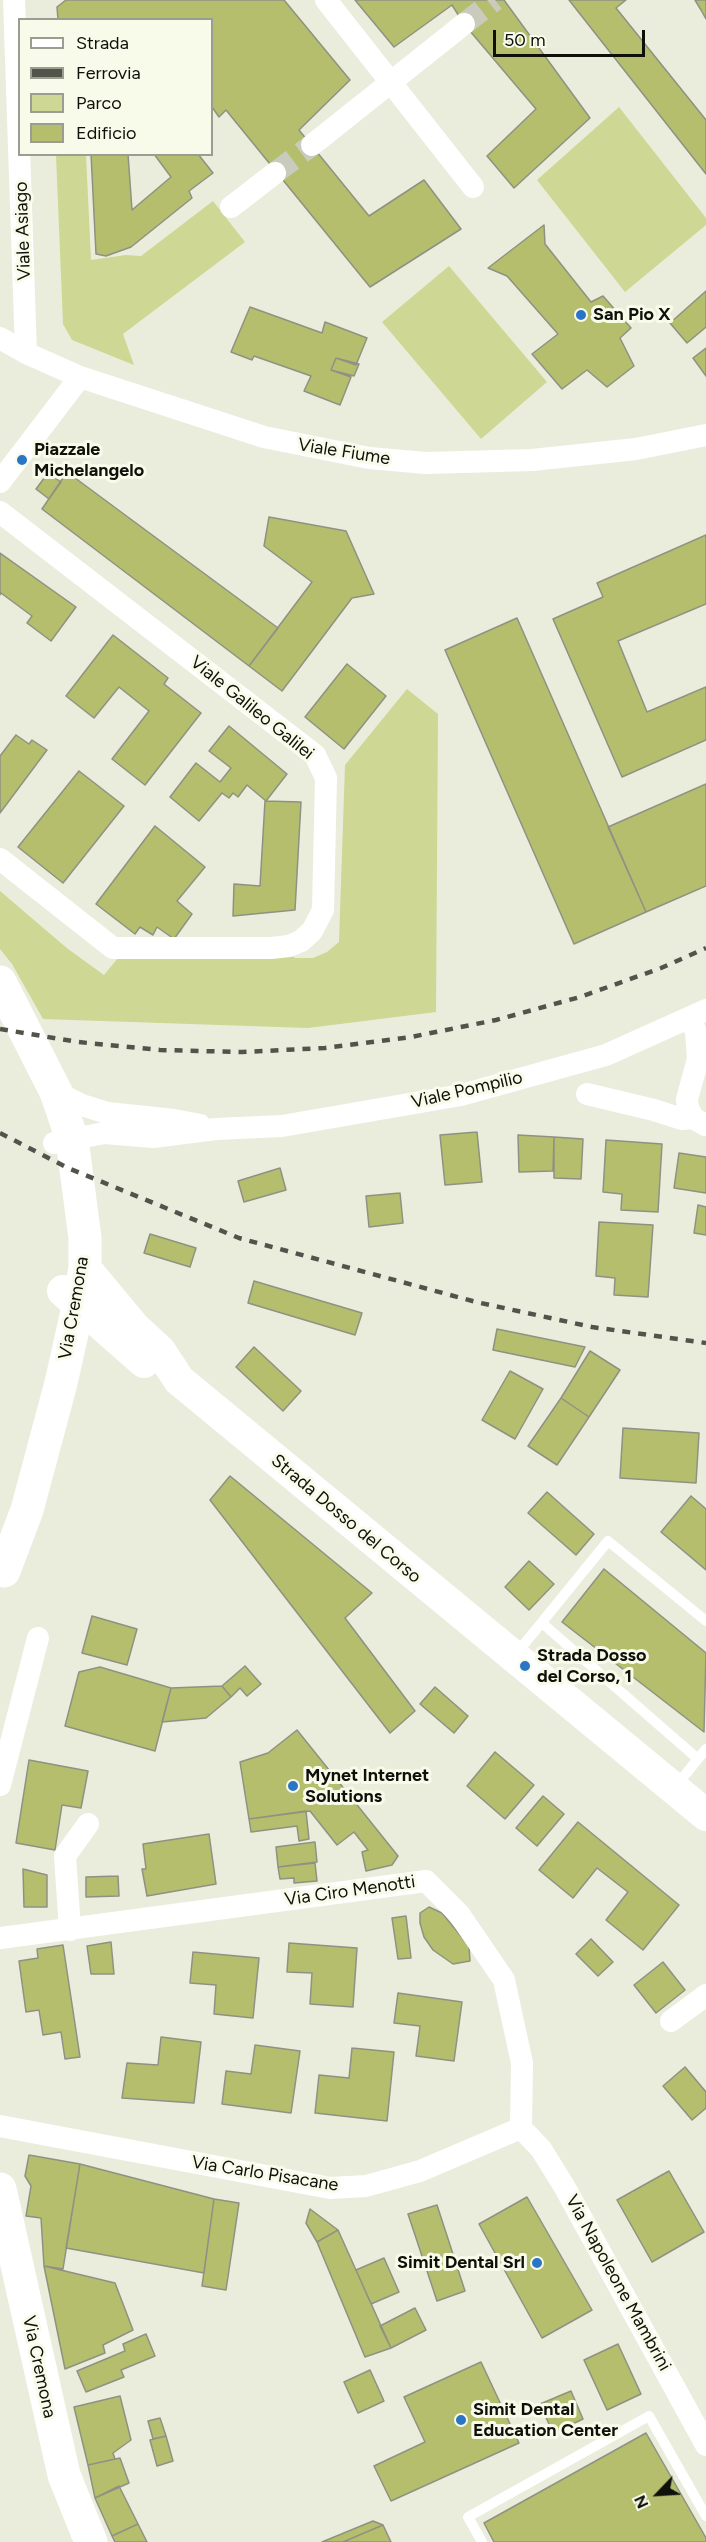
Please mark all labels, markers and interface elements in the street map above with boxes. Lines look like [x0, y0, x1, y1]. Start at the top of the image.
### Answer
legend [18, 18, 213, 156]
scale bar [496, 18, 648, 56]
text: 50 m [504, 29, 546, 51]
text: Strada [76, 32, 129, 54]
text: Ferrovia [76, 62, 141, 84]
text: Parco [76, 92, 122, 114]
text: Edificio [76, 122, 137, 144]
street label: Viale Asiago [10, 181, 36, 281]
place label: San Pio X [593, 304, 671, 326]
marker: San Pio X [574, 308, 588, 322]
street label: Viale Fiume [296, 434, 392, 470]
place label: Piazzale Michelangelo [34, 439, 144, 482]
marker: Piazzale Michelangelo [15, 453, 29, 467]
street label: Viale Galileo Galilei [186, 652, 318, 764]
street label: Viale Pompilio [409, 1067, 525, 1113]
street label: Via Cremona [54, 1255, 94, 1361]
street label: Strada Dosso del Corso [267, 1450, 425, 1588]
place label: Strada Dosso del Corso, 1 [537, 1645, 646, 1688]
marker: Strada Dosso del Corso, 1 [518, 1659, 532, 1673]
place label: Mynet Internet Solutions [305, 1765, 429, 1808]
marker: Mynet Internet Solutions [286, 1779, 300, 1793]
street label: Via Ciro Menotti [283, 1871, 417, 1911]
street label: Via Carlo Pisacane [190, 2152, 340, 2196]
street label: Via Napoleone Mambrini [561, 2191, 675, 2375]
place label: Simit Dental Srl [397, 2252, 525, 2274]
marker: Simit Dental Srl [530, 2256, 544, 2270]
street label: Via Cremona [18, 2314, 60, 2420]
place label: Simit Dental Education Center [473, 2399, 618, 2442]
marker: Simit Dental Education Center [454, 2413, 468, 2427]
north arrow [628, 2464, 688, 2524]
text: N [630, 2492, 652, 2511]

